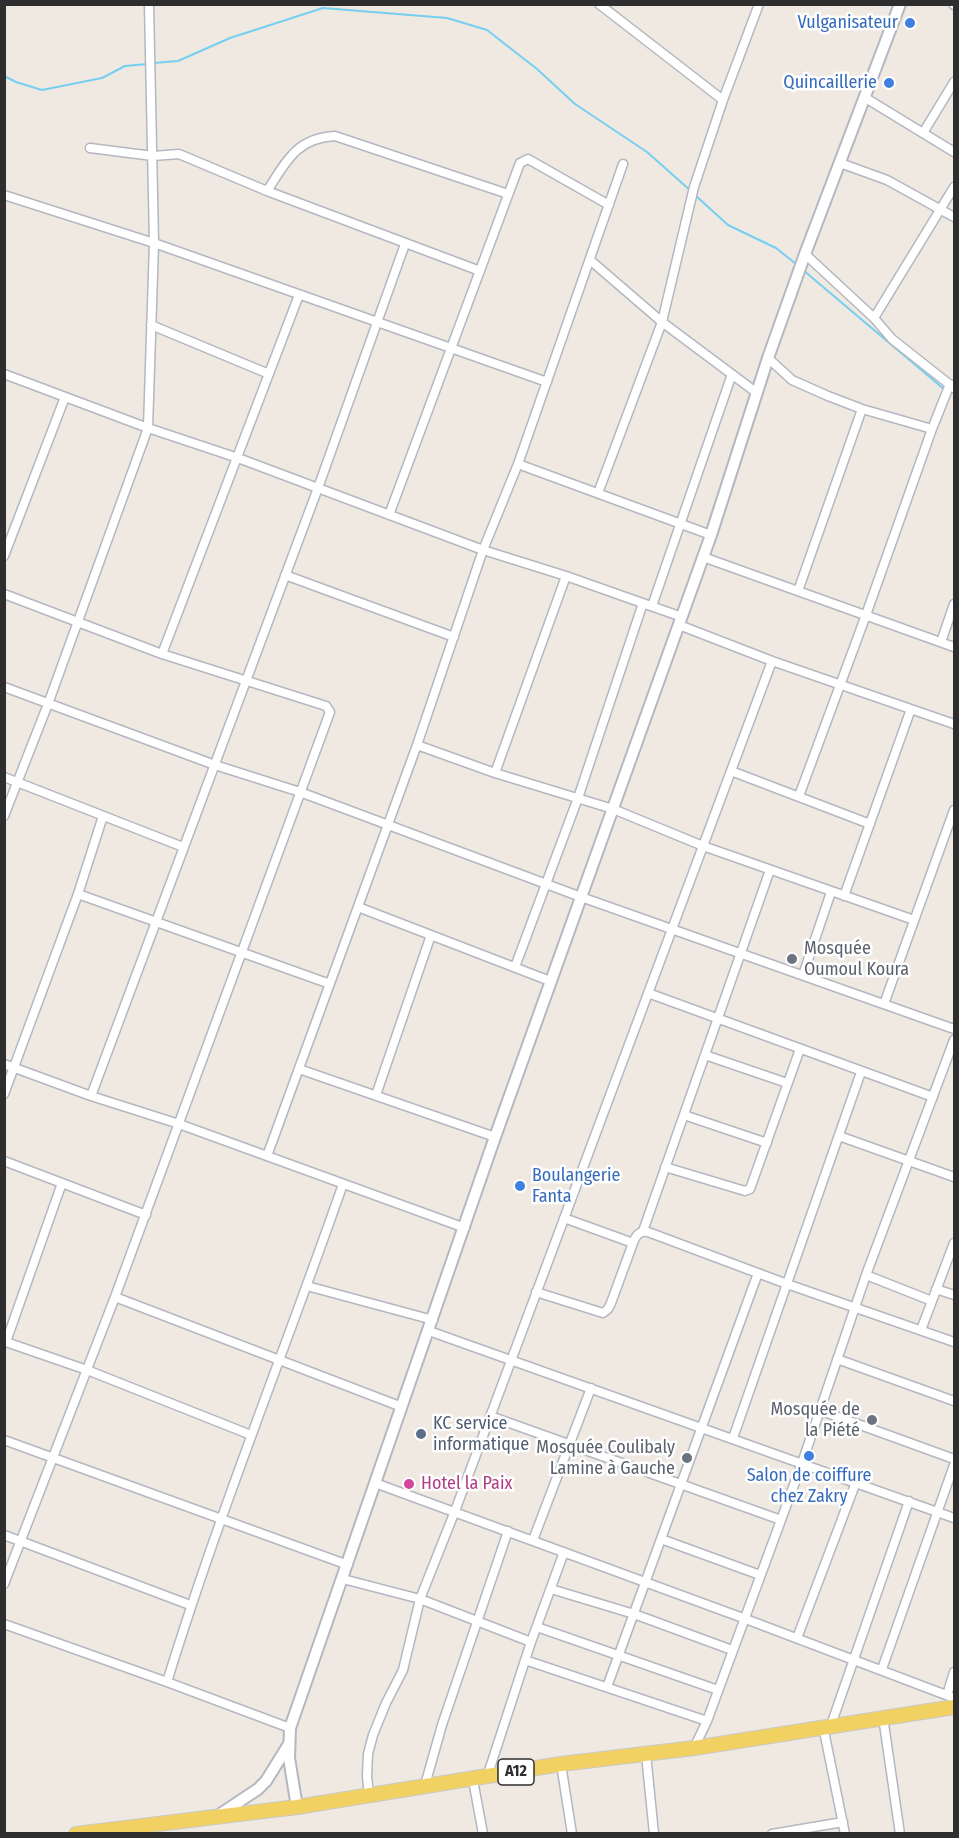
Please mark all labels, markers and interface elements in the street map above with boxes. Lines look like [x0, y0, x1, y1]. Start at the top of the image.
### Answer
place label: Vulganisateur [797, 12, 898, 34]
marker: Vulganisateur [903, 16, 917, 30]
place label: Quincaillerie [783, 72, 877, 94]
marker: Quincaillerie [882, 76, 896, 90]
place label: Mosquée Oumoul Koura [804, 938, 909, 980]
marker: Mosquée Oumoul Koura [785, 952, 799, 966]
place label: Boulangerie Fanta [532, 1165, 620, 1208]
marker: Boulangerie Fanta [513, 1179, 527, 1193]
place label: Mosquée de la Piété [770, 1399, 860, 1442]
place label: KC service informatique [433, 1413, 529, 1456]
marker: Mosquée de la Piété [865, 1413, 879, 1427]
marker: KC service informatique [414, 1427, 428, 1441]
place label: Mosquée Coulibaly Lamine à Gauche [536, 1437, 675, 1480]
marker: Salon de coiffure chez Zakry [802, 1449, 816, 1463]
marker: Mosquée Coulibaly Lamine à Gauche [680, 1451, 694, 1465]
place label: Salon de coiffure chez Zakry [747, 1465, 871, 1508]
place label: Hotel la Paix [421, 1473, 512, 1495]
marker: Hotel la Paix [402, 1477, 416, 1491]
road number: A12 [498, 1759, 534, 1785]

